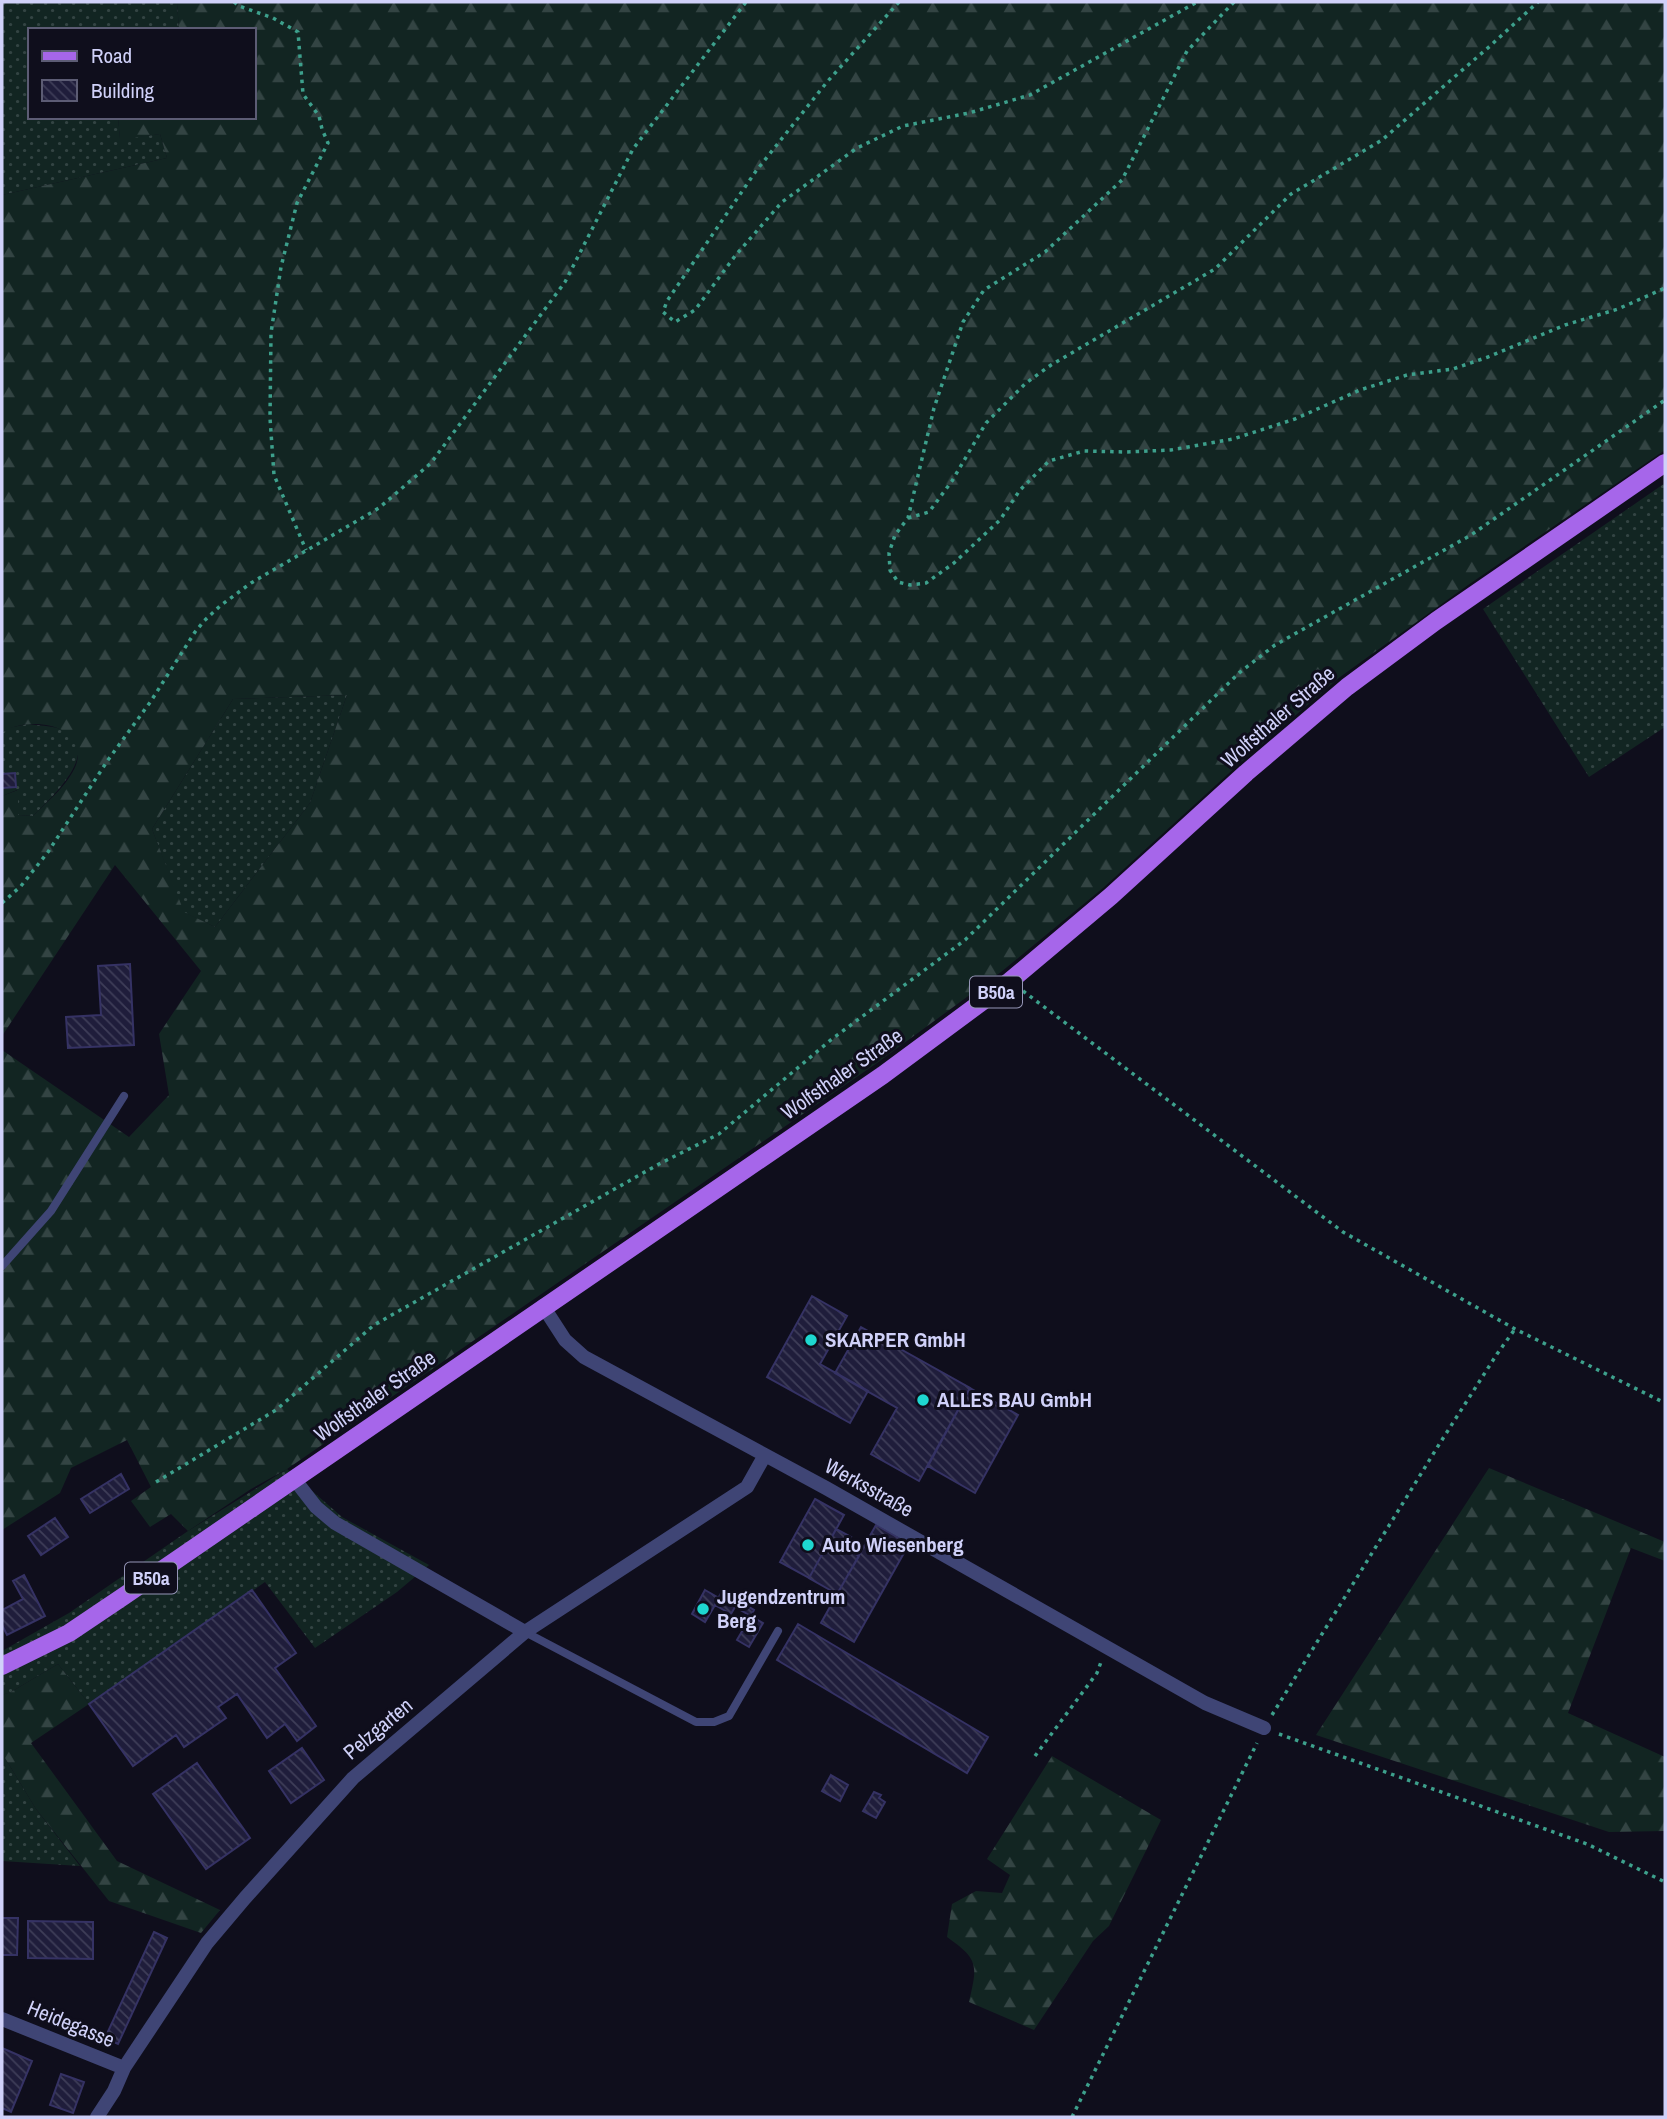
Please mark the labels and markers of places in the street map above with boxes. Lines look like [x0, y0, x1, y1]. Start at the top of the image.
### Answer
place label: SKARPER GmbH [825, 1325, 966, 1354]
marker: SKARPER GmbH [803, 1332, 819, 1348]
place label: ALLES BAU GmbH [937, 1385, 1092, 1414]
marker: ALLES BAU GmbH [915, 1392, 931, 1408]
place label: Auto Wiesenberg [822, 1530, 964, 1559]
marker: Auto Wiesenberg [800, 1537, 816, 1553]
place label: Jugendzentrum Berg [717, 1582, 845, 1635]
marker: Jugendzentrum Berg [695, 1601, 711, 1617]

